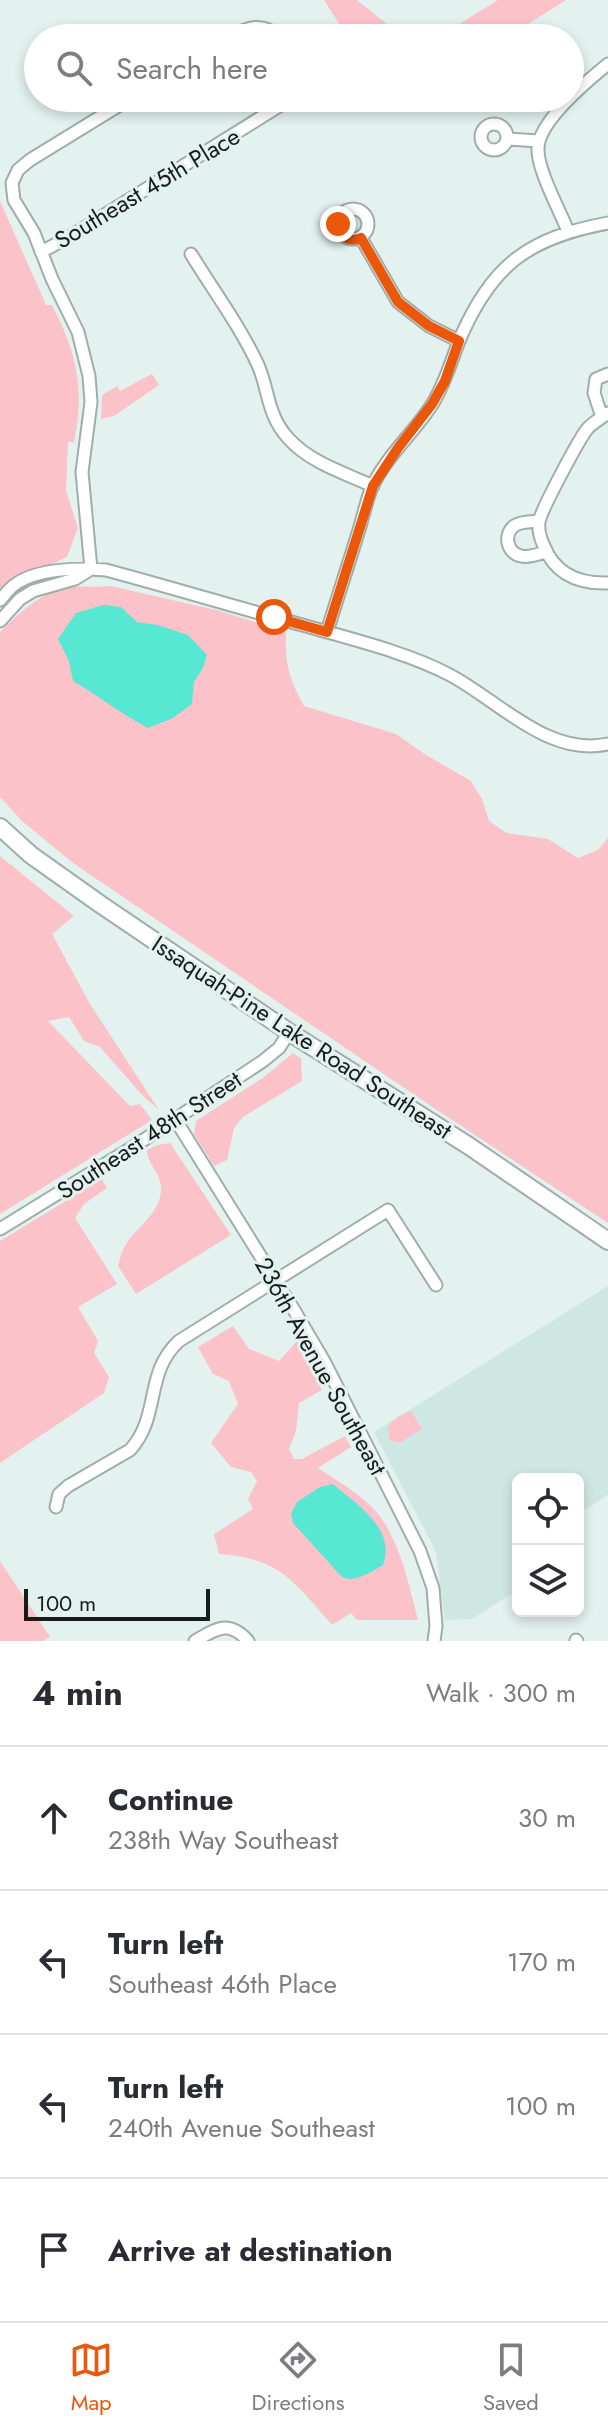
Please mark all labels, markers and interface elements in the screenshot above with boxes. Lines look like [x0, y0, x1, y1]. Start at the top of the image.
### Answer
search box [24, 24, 584, 112]
icon: search [52, 46, 96, 90]
text: Search here [116, 47, 268, 90]
street label: Southeast 45th Place [48, 119, 246, 257]
route end [320, 206, 356, 242]
route start [256, 599, 292, 635]
street label: Issaquah-Pine Lake Road Southeast [145, 927, 459, 1147]
street label: Southeast 48th Street [50, 1062, 248, 1208]
street label: 236th Avenue Southeast [246, 1251, 396, 1482]
map controls [512, 1473, 584, 1617]
button: locate [512, 1473, 584, 1545]
button: layers [512, 1545, 584, 1617]
scale bar [24, 1585, 210, 1621]
text: 100 m [36, 1587, 96, 1619]
text: 4 min [32, 1669, 123, 1718]
text: Walk · 300 m [426, 1674, 576, 1712]
text: Continue [108, 1778, 234, 1821]
icon: ahead [32, 1796, 76, 1840]
text: 30 m [518, 1799, 576, 1837]
text: 238th Way Southeast [108, 1821, 338, 1859]
text: Turn left [108, 1922, 223, 1965]
icon: left [32, 1940, 76, 1984]
text: 170 m [507, 1943, 576, 1981]
text: Southeast 46th Place [108, 1965, 337, 2003]
text: Turn left [108, 2066, 223, 2109]
icon: left [32, 2084, 76, 2128]
text: 100 m [505, 2087, 576, 2125]
text: 240th Avenue Southeast [108, 2109, 375, 2147]
icon: arrive [32, 2228, 76, 2272]
text: Arrive at destination [108, 2229, 393, 2272]
tab: Map [69, 2338, 113, 2418]
tab: Directions [252, 2338, 345, 2418]
tab: Saved [483, 2338, 539, 2418]

